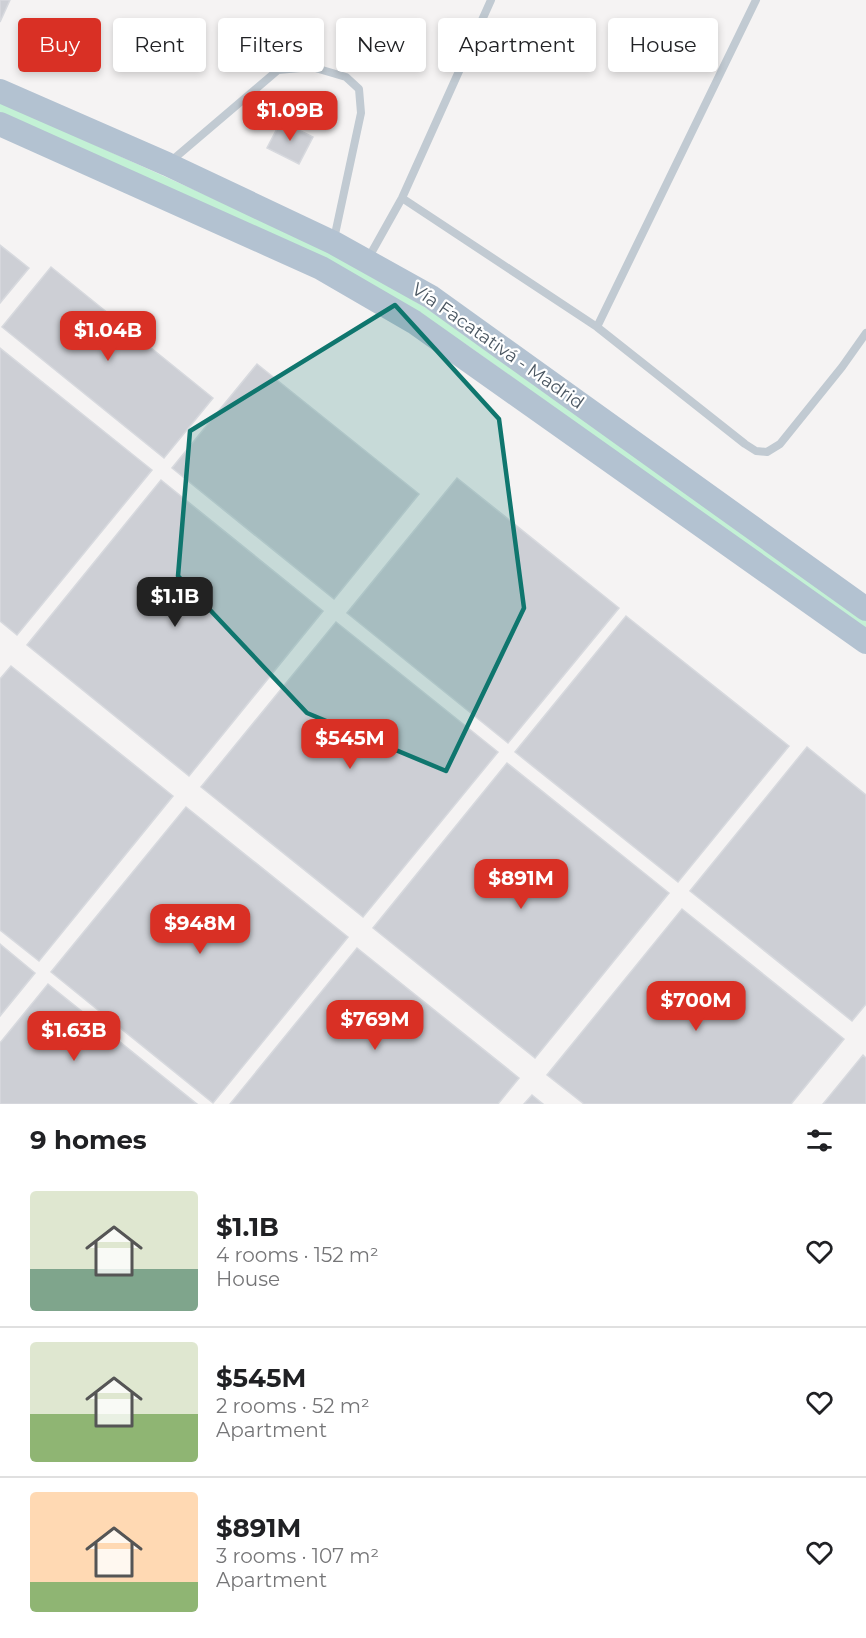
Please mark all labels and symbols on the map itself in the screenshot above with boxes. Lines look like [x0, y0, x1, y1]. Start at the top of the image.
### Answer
pin: $1.09B [241, 91, 339, 142]
street label: Vía Facatativá - Madrid [408, 278, 588, 414]
pin: $1.04B [59, 311, 157, 362]
pin: $1.1B [133, 577, 217, 628]
pin: $545M [308, 719, 392, 770]
pin: $891M [479, 859, 563, 910]
pin: $948M [158, 904, 242, 955]
pin: $700M [654, 981, 738, 1032]
pin: $769M [333, 1000, 417, 1051]
pin: $1.63B [25, 1011, 123, 1062]

